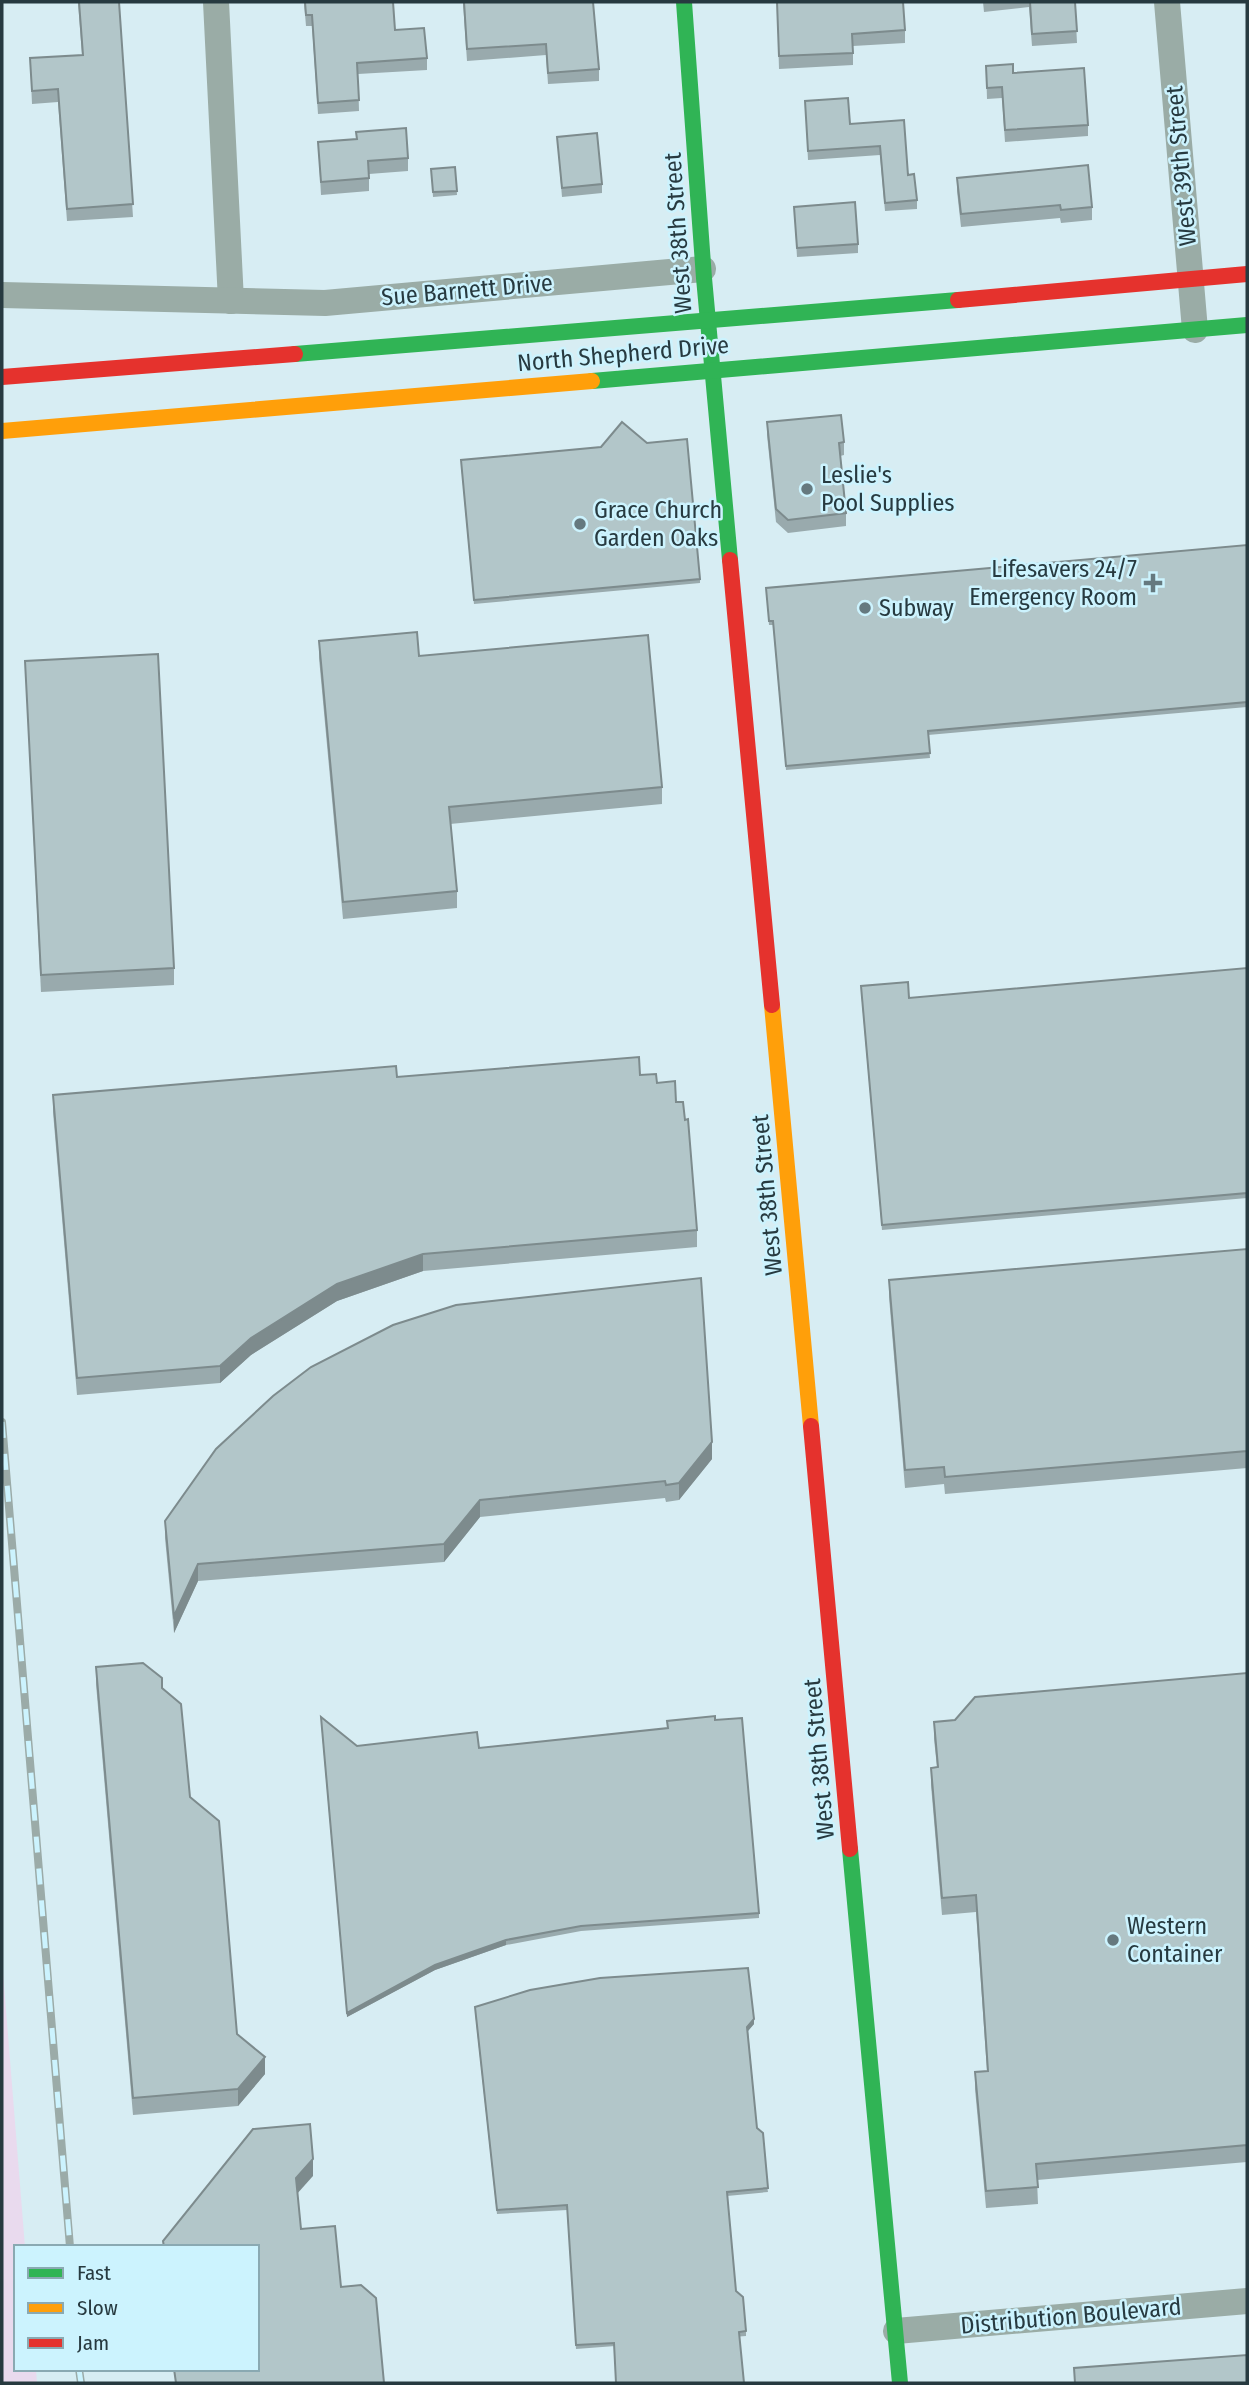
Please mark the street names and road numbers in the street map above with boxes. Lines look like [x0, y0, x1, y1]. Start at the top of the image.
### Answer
street label: West 39th Street [1160, 85, 1202, 247]
street label: West 38th Street [658, 151, 698, 314]
street label: Sue Barnett Drive [380, 269, 554, 311]
street label: North Shepherd Drive [516, 331, 730, 377]
street label: West 38th Street [746, 1113, 788, 1277]
street label: West 38th Street [798, 1677, 840, 1841]
street label: Distribution Boulevard [959, 2292, 1183, 2340]

